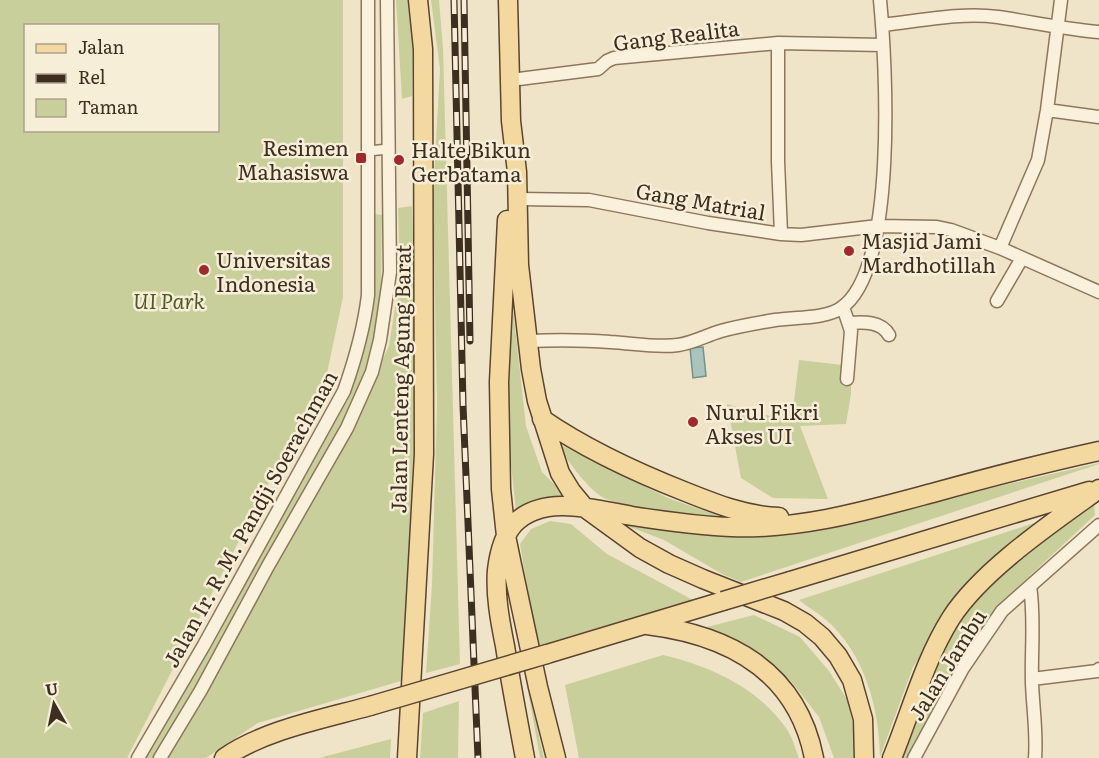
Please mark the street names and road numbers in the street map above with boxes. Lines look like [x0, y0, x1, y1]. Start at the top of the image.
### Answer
street label: Gang Realita [611, 11, 741, 57]
street label: Gang Matrial [634, 173, 768, 227]
street label: Jalan Lenteng Agung Barat [381, 244, 417, 514]
street label: Jalan Ir. R.M. Pandji Soerachman [154, 364, 344, 672]
street label: Jalan Jambu [899, 602, 993, 726]

